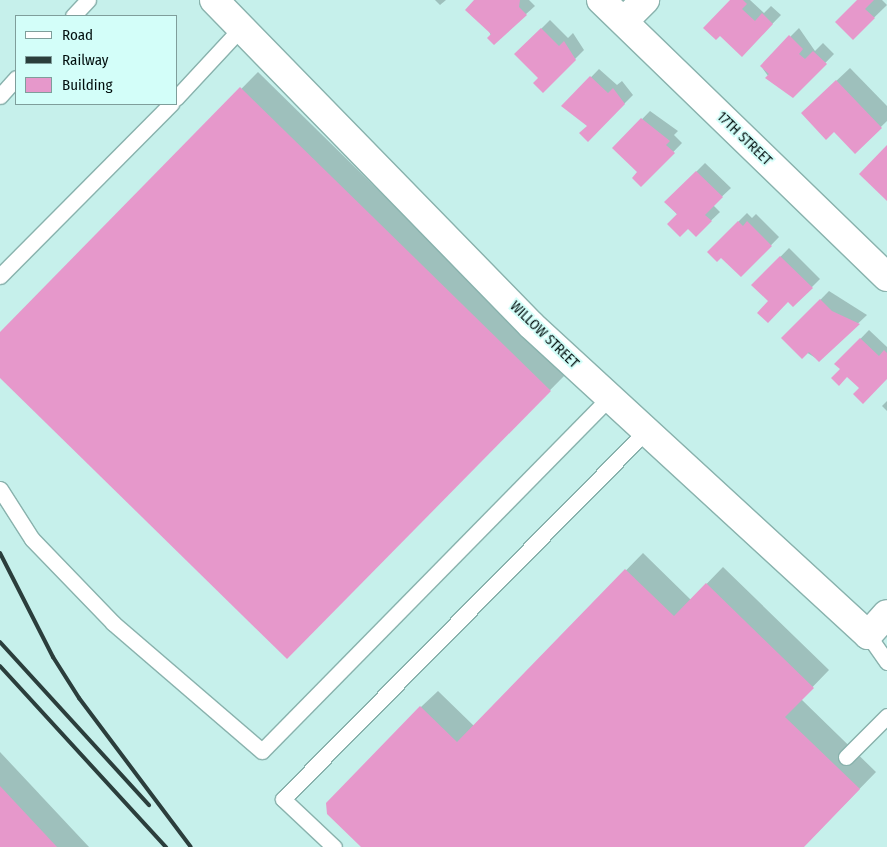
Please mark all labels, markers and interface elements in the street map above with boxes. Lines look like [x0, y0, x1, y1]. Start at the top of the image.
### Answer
legend [15, 15, 178, 105]
text: Road [62, 26, 93, 44]
text: Railway [62, 51, 109, 69]
text: Building [62, 76, 113, 94]
street label: 17TH STREET [713, 109, 775, 169]
street label: WILLOW STREET [506, 298, 582, 372]

